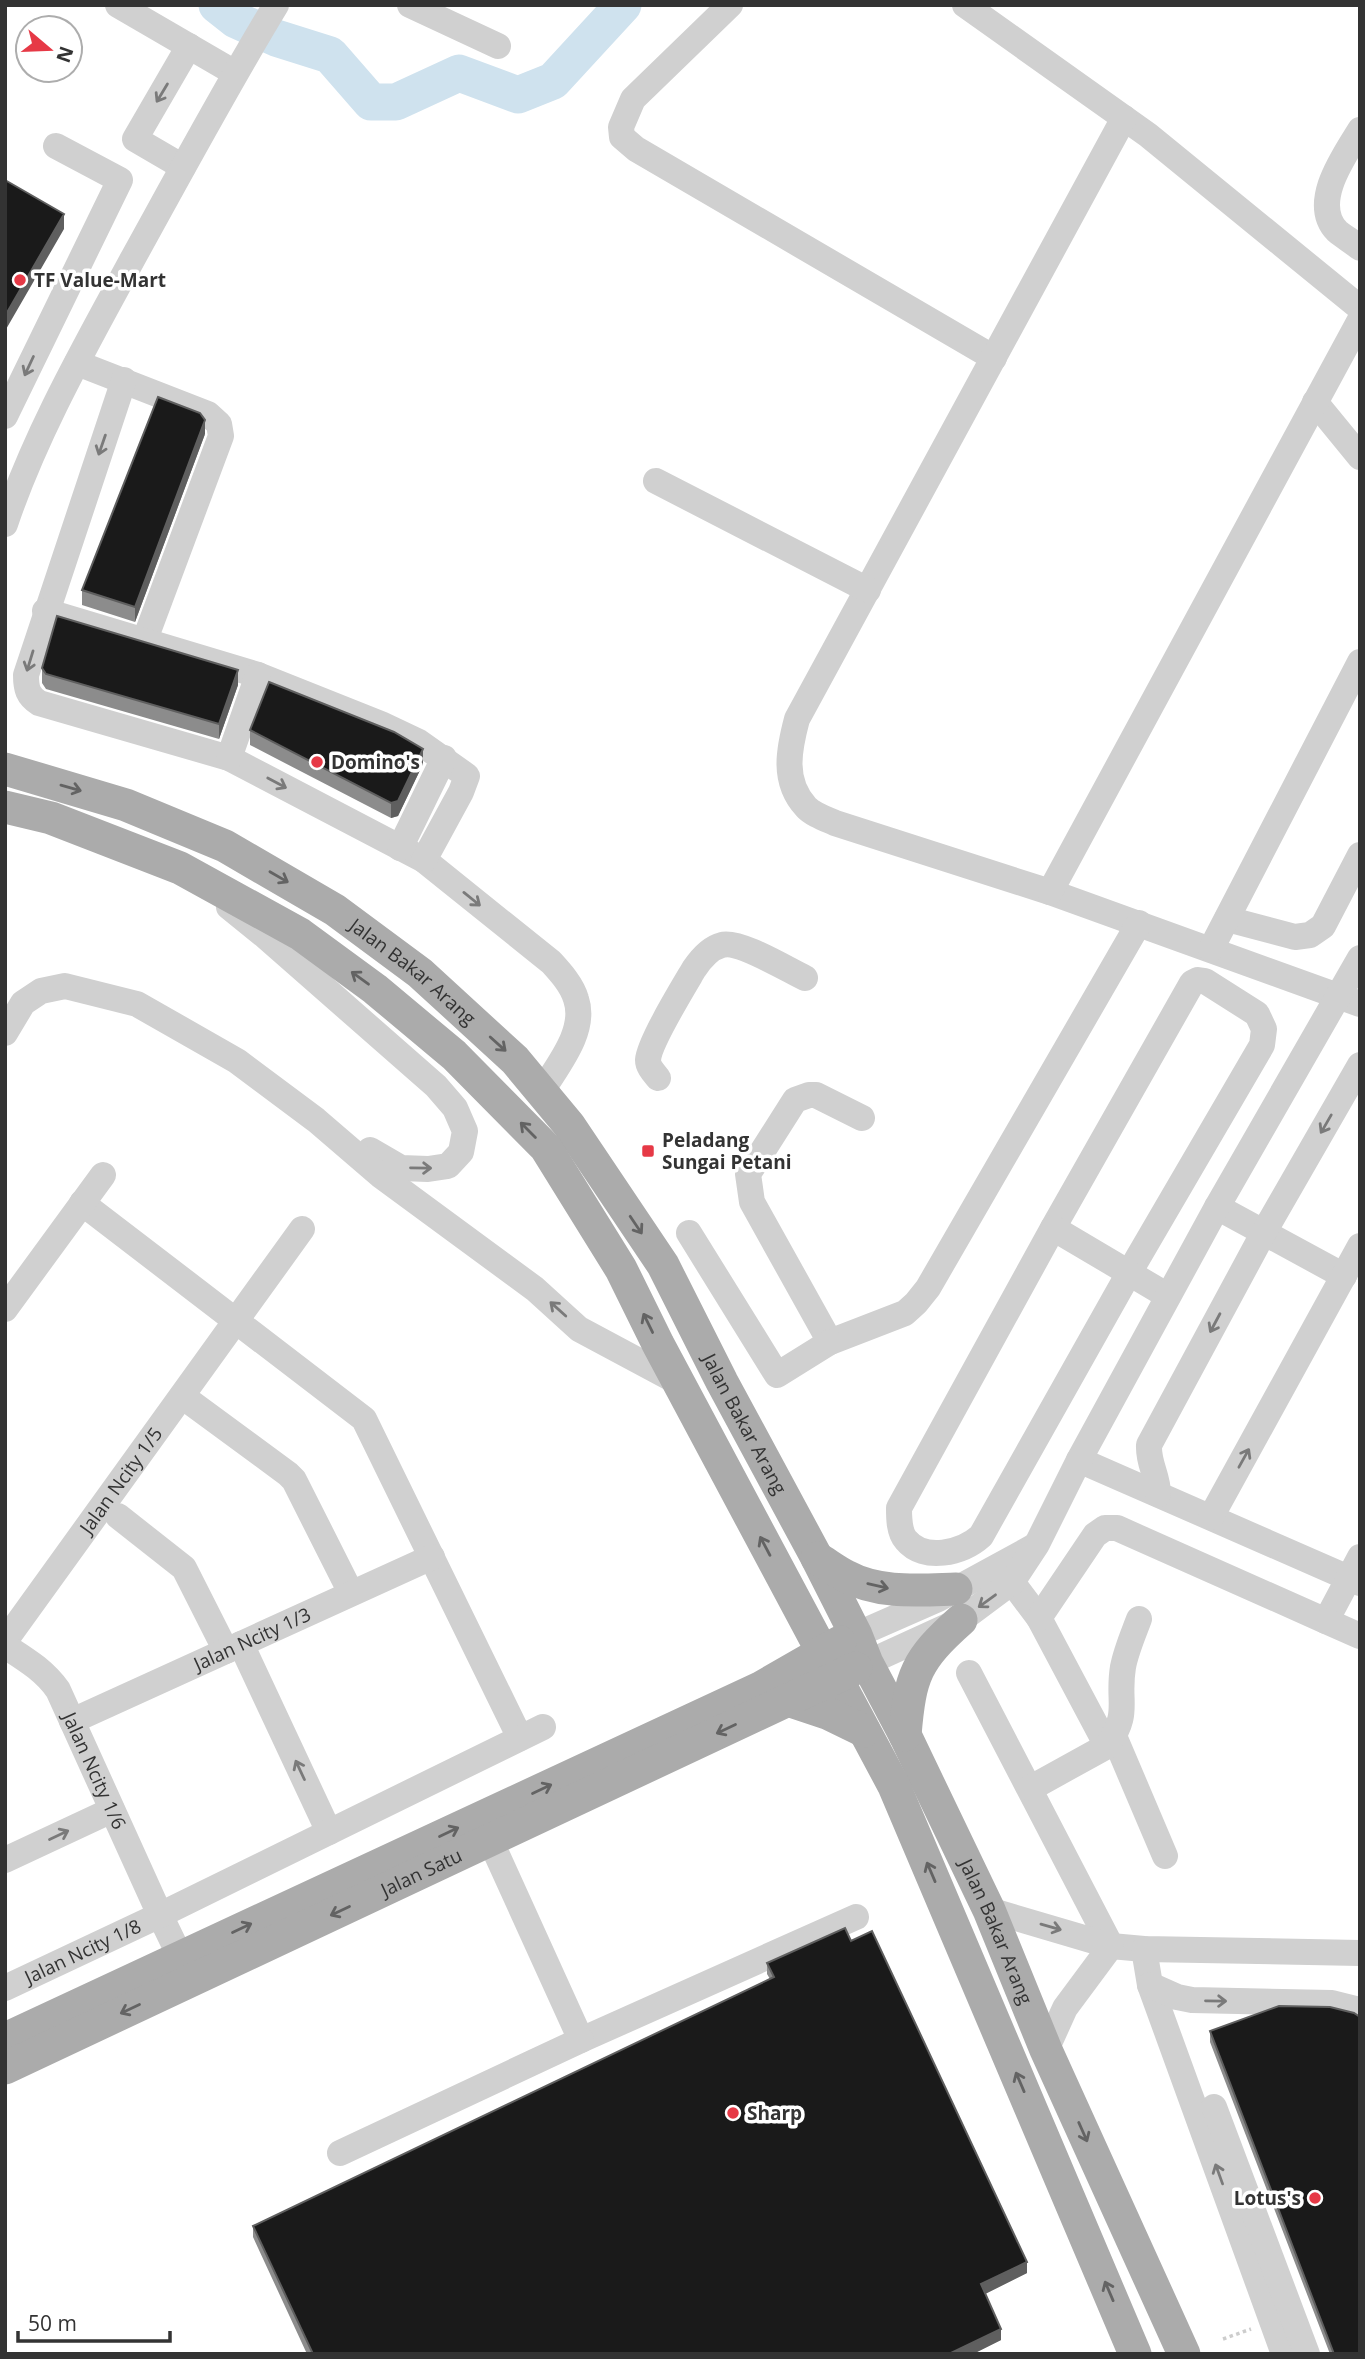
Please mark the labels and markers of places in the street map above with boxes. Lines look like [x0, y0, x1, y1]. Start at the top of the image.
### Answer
place label: TF Value-Mart [34, 267, 166, 293]
marker: TF Value-Mart [12, 272, 28, 288]
place label: Domino's [331, 749, 420, 775]
marker: Domino's [309, 754, 325, 770]
place label: Peladang Sungai Petani [662, 1127, 792, 1175]
marker: Peladang Sungai Petani [640, 1143, 656, 1159]
place label: Sharp [747, 2100, 802, 2126]
marker: Sharp [725, 2105, 741, 2121]
place label: Lotus's [1234, 2185, 1301, 2211]
marker: Lotus's [1307, 2190, 1323, 2206]

